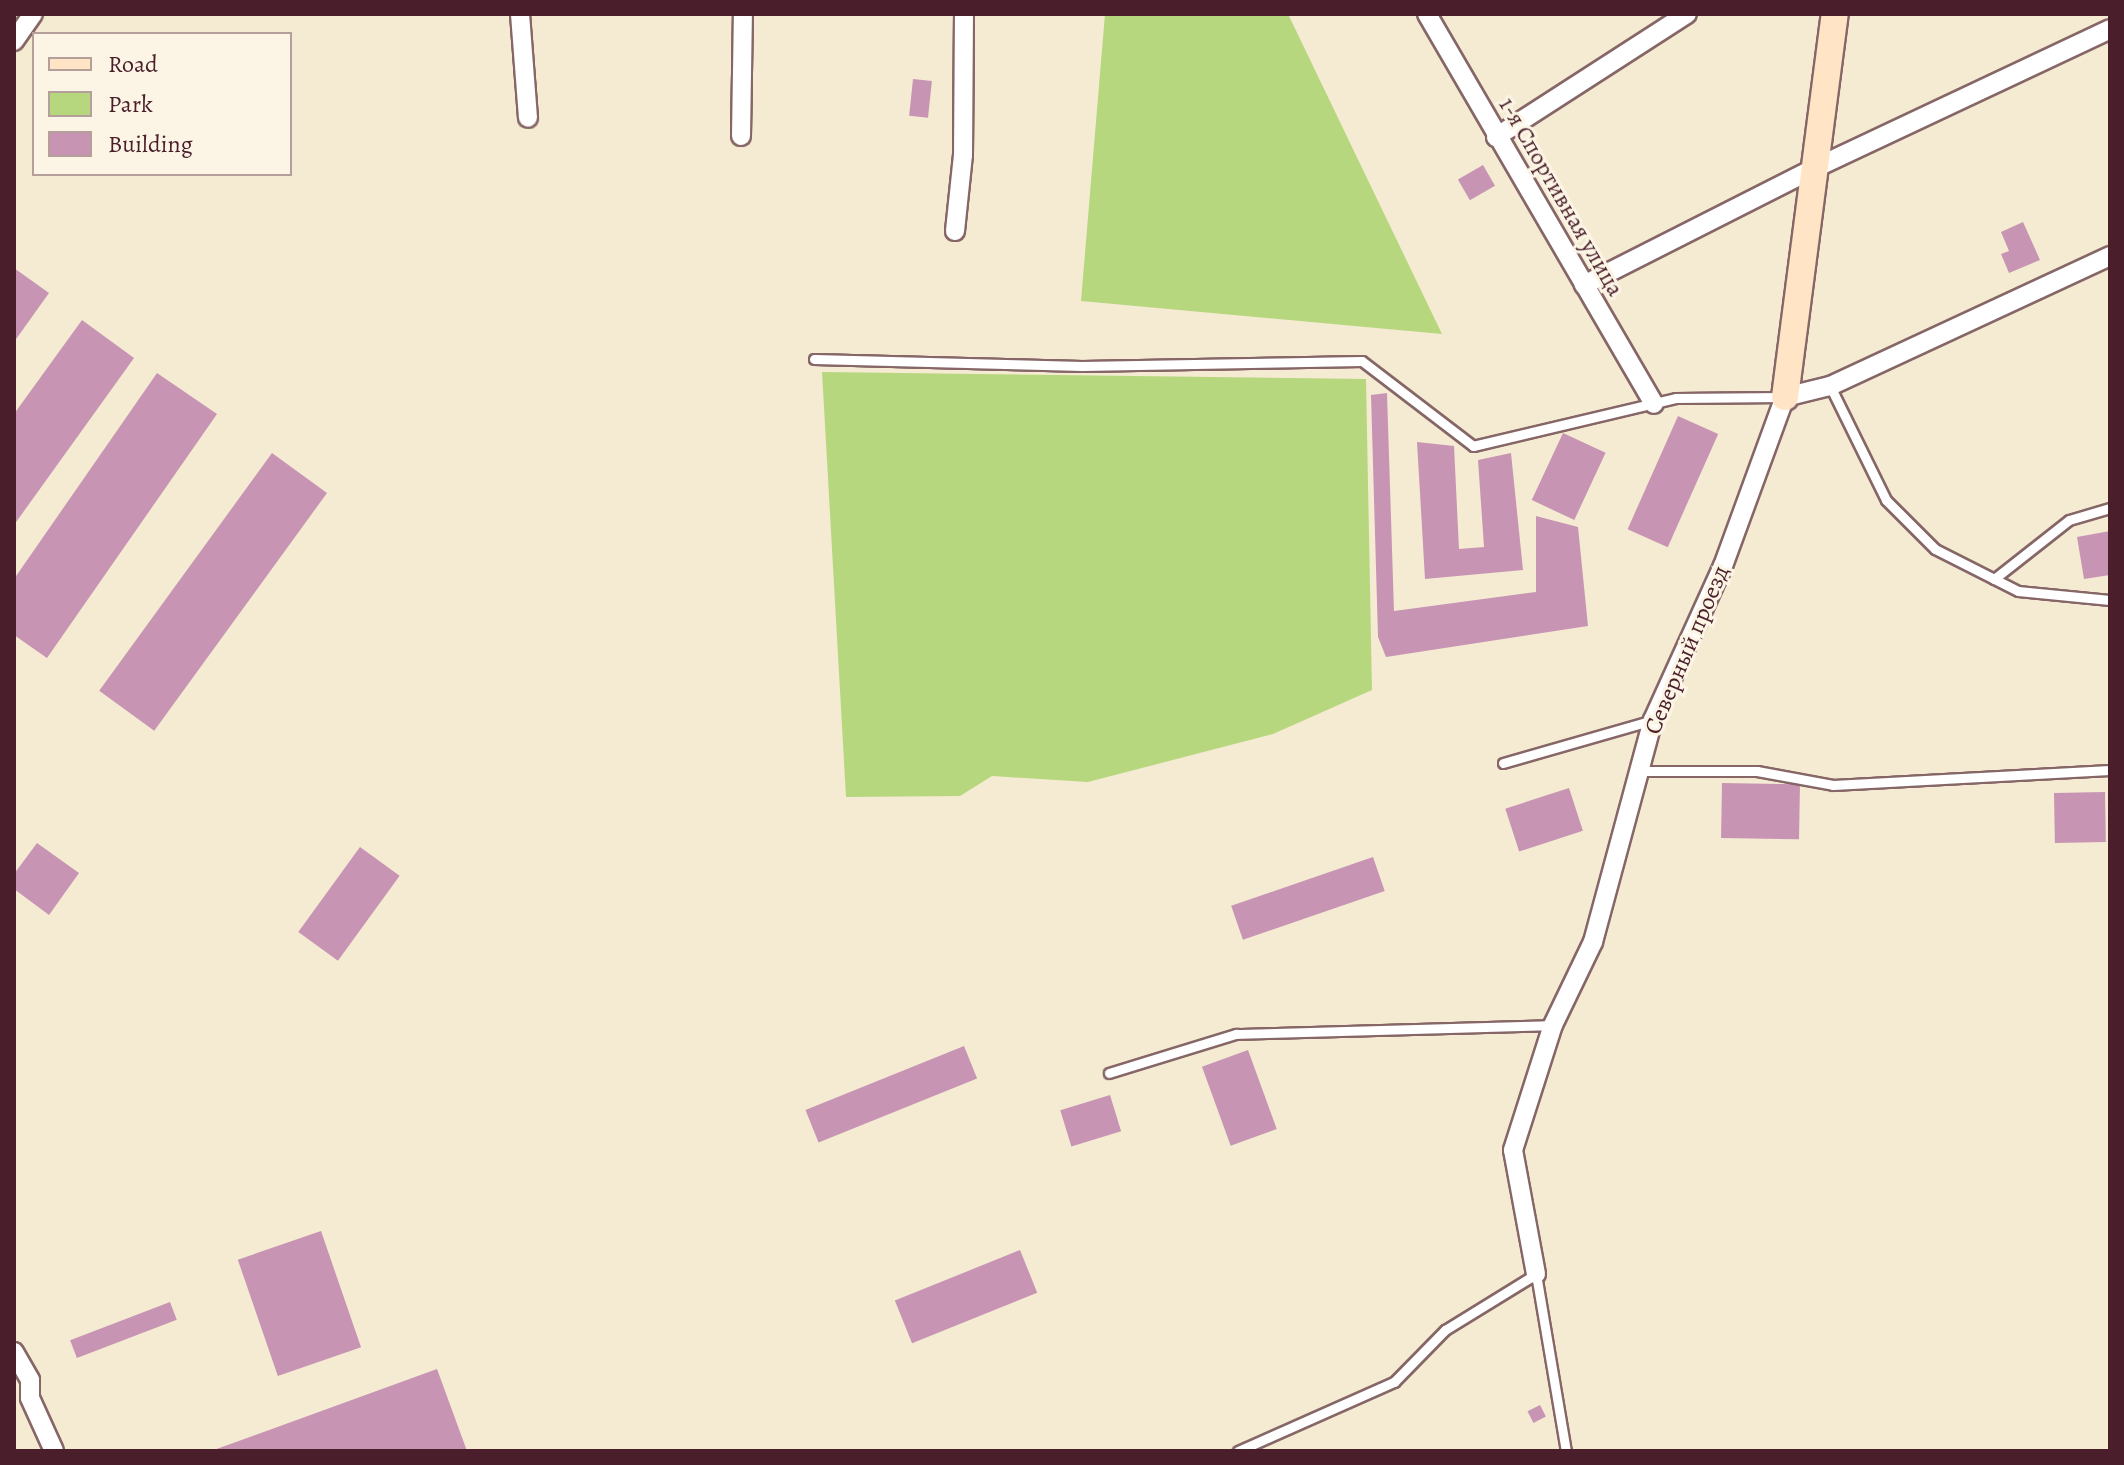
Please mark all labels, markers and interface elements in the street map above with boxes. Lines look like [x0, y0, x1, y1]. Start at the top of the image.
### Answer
legend [32, 32, 292, 176]
text: Road [108, 48, 158, 80]
text: Park [108, 88, 153, 120]
street label: 1-я Спортивная улица [1492, 92, 1630, 302]
text: Building [108, 128, 193, 160]
street label: Северный проезд [1638, 561, 1736, 739]

